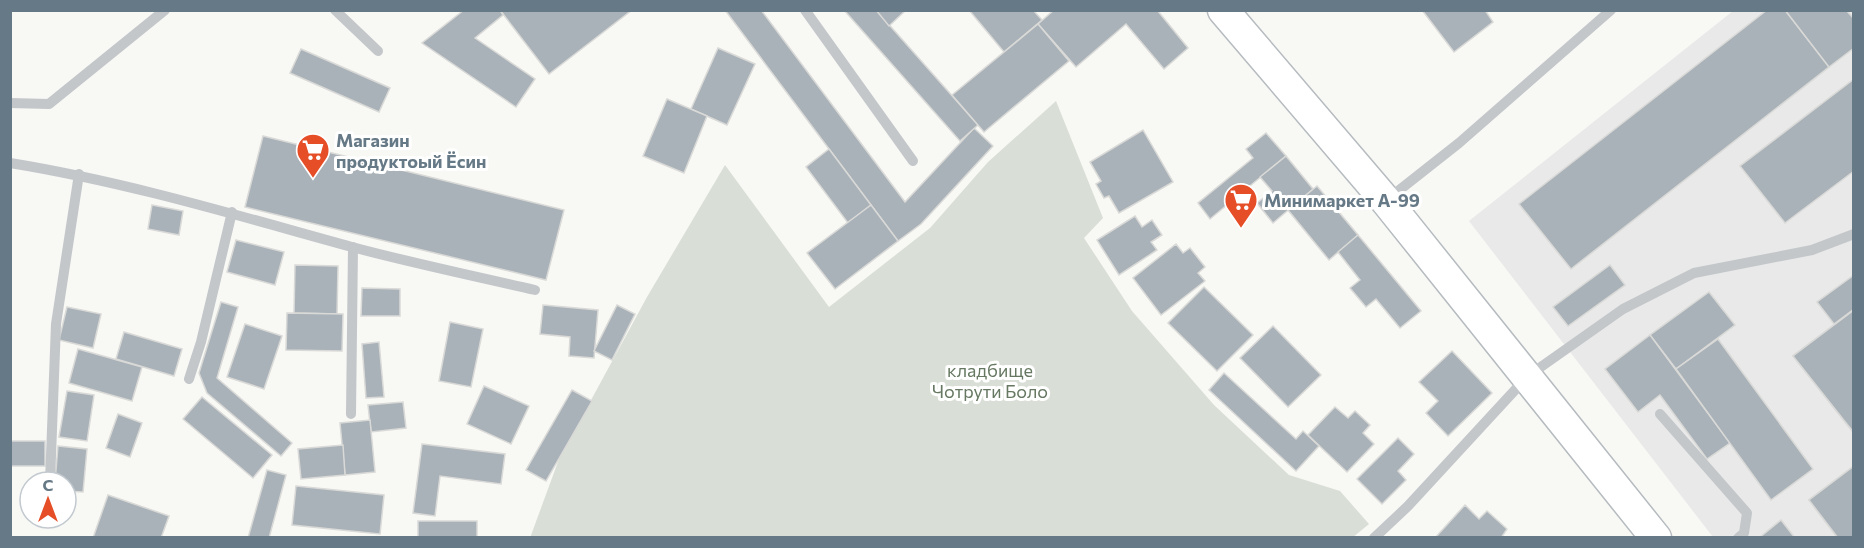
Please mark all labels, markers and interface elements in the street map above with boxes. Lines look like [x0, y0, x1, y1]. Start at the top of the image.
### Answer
place label: Магазин продуктоый Ёсин [336, 129, 486, 172]
supermarket icon: Магазин продуктоый Ёсин [295, 132, 331, 179]
supermarket icon: Минимаркет А-99 [1223, 182, 1259, 229]
place label: Минимаркет А-99 [1264, 189, 1420, 211]
park label: кладбище Чотрути Боло [932, 359, 1048, 402]
north arrow [18, 470, 78, 530]
text: С [43, 475, 54, 494]

